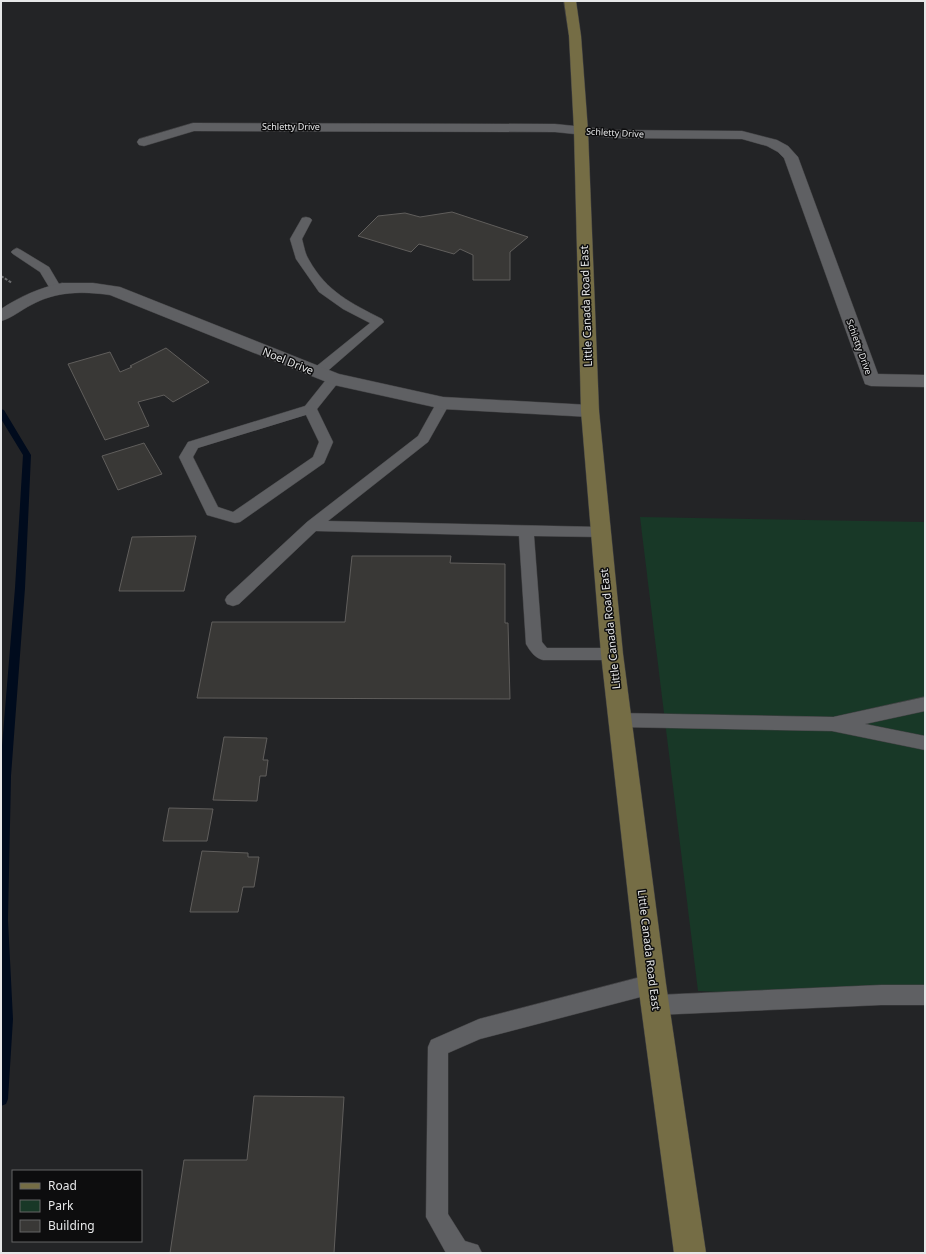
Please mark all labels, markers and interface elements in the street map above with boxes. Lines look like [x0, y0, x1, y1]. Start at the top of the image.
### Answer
street label: Schletty Drive [262, 120, 320, 133]
street label: Schletty Drive [586, 124, 644, 141]
street label: Little Canada Road East [576, 245, 595, 367]
street label: Schletty Drive [843, 317, 875, 376]
street label: Noel Drive [260, 343, 316, 378]
street label: Little Canada Road East [596, 568, 623, 690]
street label: Little Canada Road East [635, 889, 664, 1011]
legend [12, 1170, 142, 1242]
text: Road [48, 1177, 77, 1194]
text: Park [48, 1197, 74, 1214]
text: Building [48, 1217, 95, 1234]

